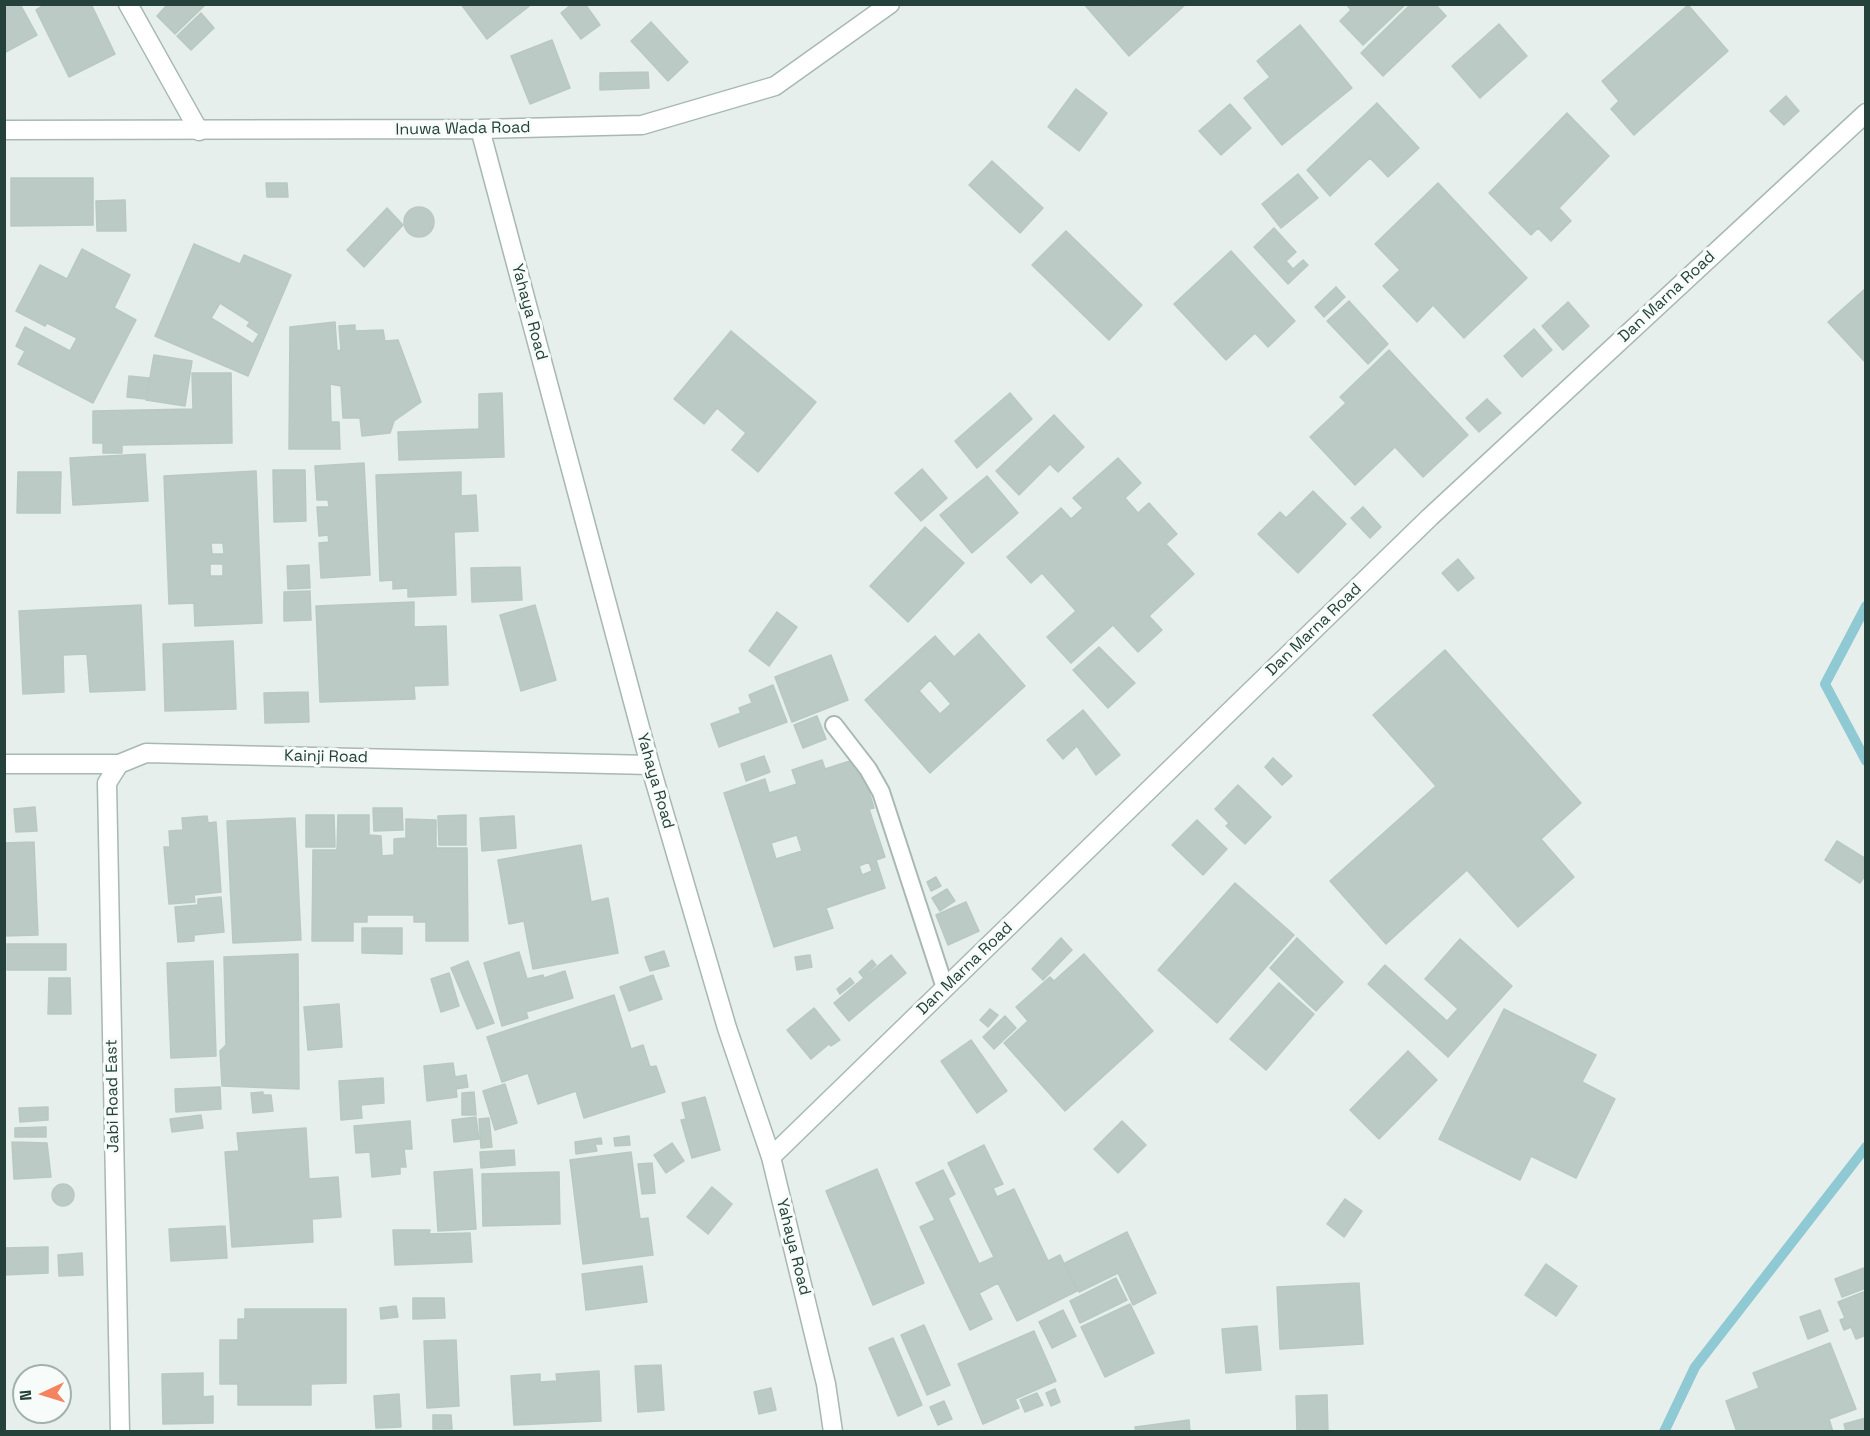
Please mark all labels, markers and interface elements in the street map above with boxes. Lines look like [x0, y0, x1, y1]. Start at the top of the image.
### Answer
street label: Inuwa Wada Road [395, 118, 531, 140]
street label: Dan Marna Road [1615, 247, 1719, 347]
street label: Yahaya Road [507, 262, 551, 362]
street label: Dan Marna Road [1262, 580, 1366, 680]
street label: Yahaya Road [632, 731, 678, 831]
street label: Kainji Road [284, 747, 368, 767]
street label: Dan Marna Road [913, 919, 1017, 1019]
street label: Jabi Road East [102, 1039, 124, 1153]
street label: Yahaya Road [772, 1197, 814, 1297]
north arrow [12, 1364, 72, 1424]
text: N [15, 1389, 36, 1401]

